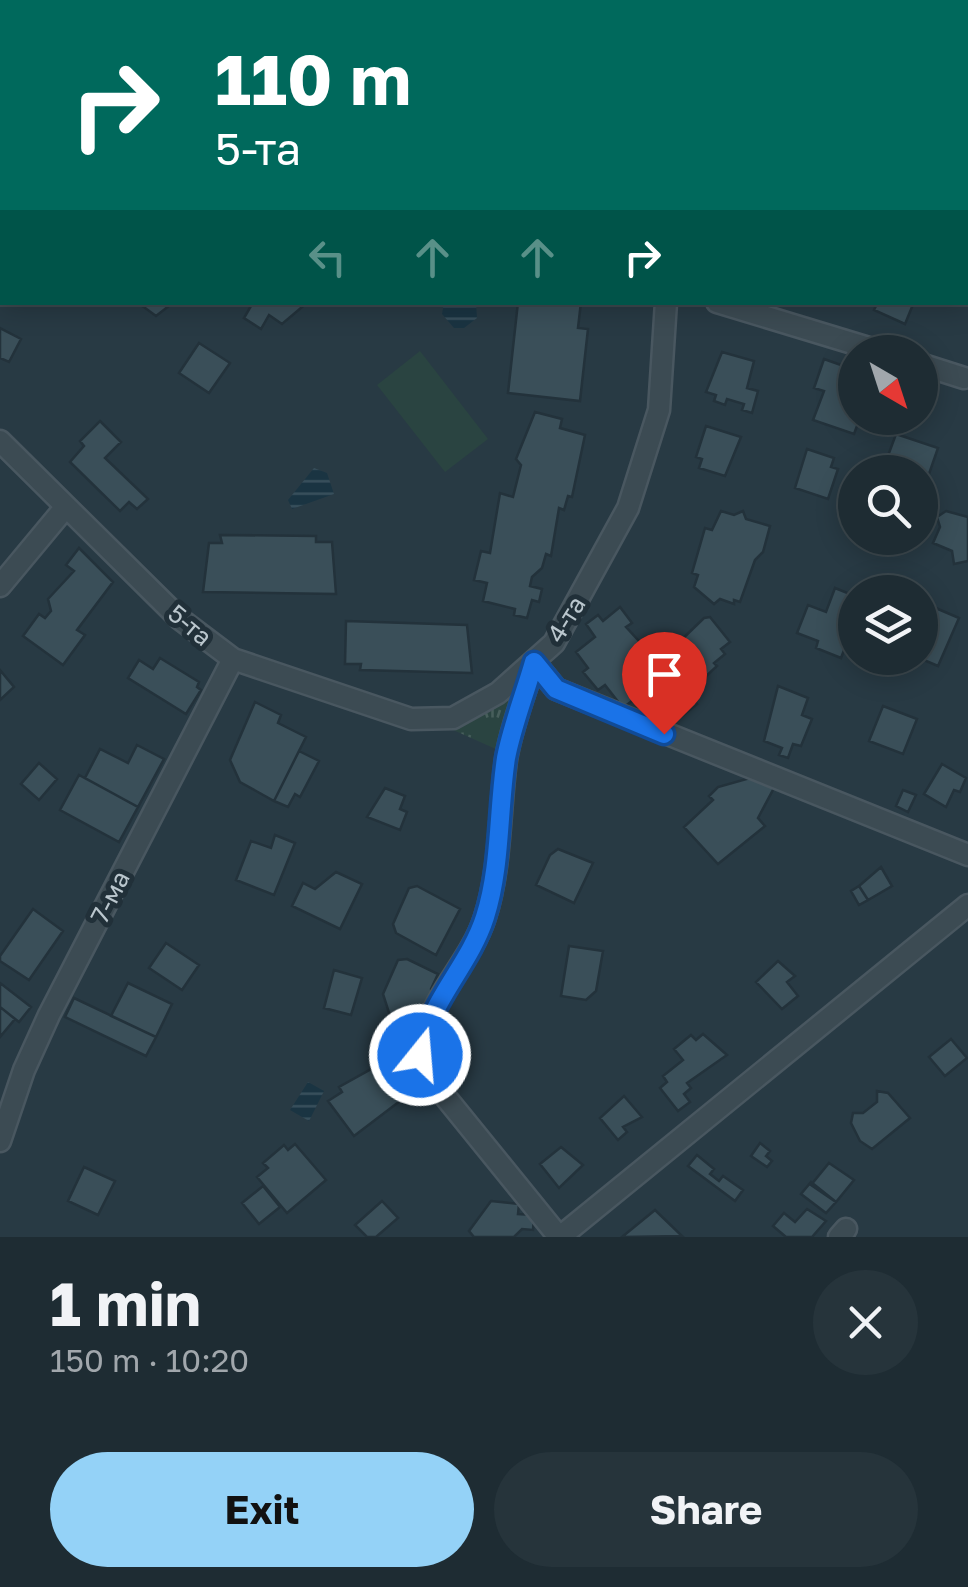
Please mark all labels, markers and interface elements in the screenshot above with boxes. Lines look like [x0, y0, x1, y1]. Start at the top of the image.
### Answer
text: 110 m [215, 36, 411, 120]
icon: right [50, 40, 180, 170]
text: 5-та [215, 121, 301, 175]
icon: left [300, 230, 355, 285]
icon: ahead [405, 230, 460, 285]
icon: ahead [510, 230, 565, 285]
icon: right [615, 230, 670, 285]
north arrow [838, 335, 938, 435]
map controls [838, 335, 938, 675]
button: search [838, 455, 938, 555]
button: layers [838, 575, 938, 675]
street label: 4-та [540, 590, 592, 648]
street label: 5-та [162, 597, 219, 652]
pin [622, 632, 707, 735]
icon: arrive [637, 647, 692, 702]
street label: 7-ма [83, 865, 136, 928]
position arrow [368, 1003, 472, 1107]
text: 1 min [50, 1267, 201, 1339]
button: close [813, 1270, 918, 1375]
text: 150 m · 10:20 [50, 1341, 249, 1379]
button: Exit [50, 1452, 474, 1567]
button: Share [494, 1452, 918, 1567]

